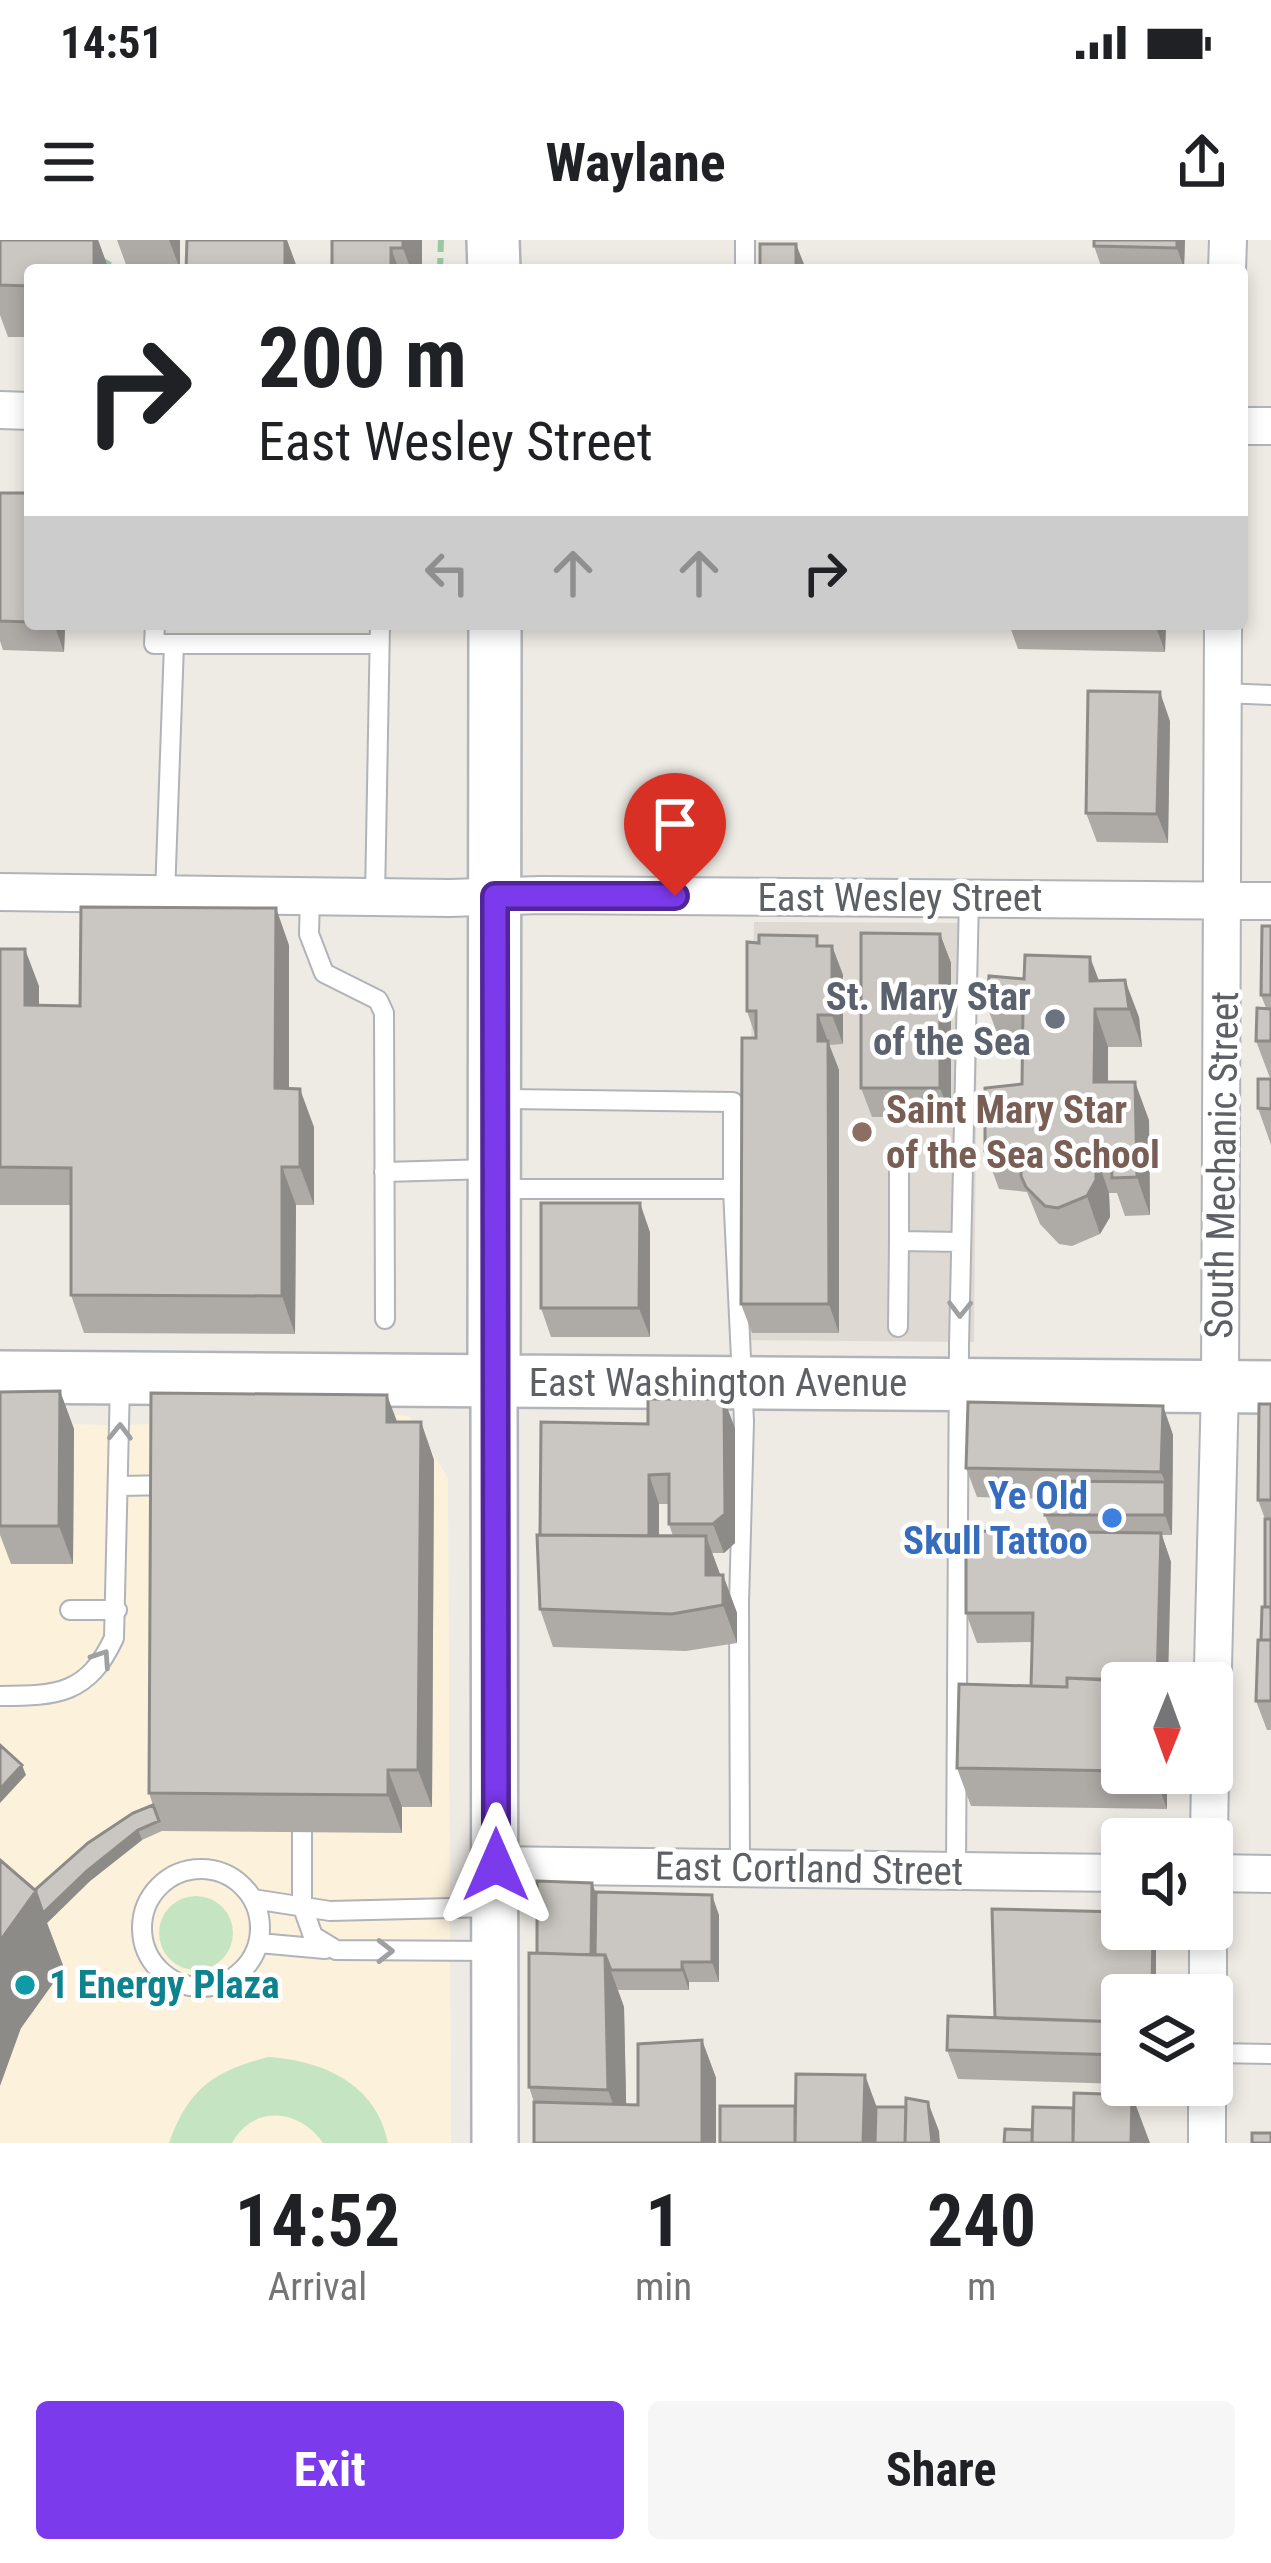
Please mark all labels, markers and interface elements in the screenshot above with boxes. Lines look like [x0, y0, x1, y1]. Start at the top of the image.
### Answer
text: 14:51 [60, 16, 163, 69]
icon: menu [36, 129, 102, 195]
icon: share [1169, 129, 1235, 195]
text: Waylane [545, 131, 726, 194]
text: 200 m [258, 309, 467, 408]
icon: right [60, 312, 216, 468]
text: East Wesley Street [258, 410, 653, 473]
icon: left [414, 540, 480, 606]
icon: ahead [540, 540, 606, 606]
icon: ahead [666, 540, 732, 606]
icon: right [792, 540, 858, 606]
pin [624, 773, 726, 896]
icon: arrive [642, 791, 708, 857]
street label: East Wesley Street [757, 875, 1043, 921]
place label: St. Mary Star of the Sea [826, 974, 1031, 1065]
street label: South Mechanic Street [1196, 991, 1248, 1339]
marker: St. Mary Star of the Sea [1042, 1006, 1068, 1032]
place label: Saint Mary Star of the Sea School [886, 1087, 1160, 1178]
marker: Saint Mary Star of the Sea School [849, 1119, 875, 1145]
one-way arrow [947, 1301, 973, 1319]
street label: East Washington Avenue [529, 1360, 907, 1406]
one-way arrow [106, 1422, 132, 1441]
place label: Ye Old Skull Tattoo [903, 1473, 1088, 1564]
marker: Ye Old Skull Tattoo [1099, 1505, 1125, 1531]
one-way arrow [87, 1649, 109, 1671]
north arrow [1101, 1662, 1233, 1794]
map controls [1101, 1662, 1233, 2106]
position arrow [433, 1802, 559, 1928]
button: sound [1101, 1818, 1233, 1950]
street label: East Cortland Street [654, 1843, 964, 1895]
one-way arrow [376, 1937, 395, 1963]
place label: 1 Energy Plaza [49, 1962, 280, 2008]
marker: 1 Energy Plaza [12, 1972, 38, 1998]
button: layers [1101, 1974, 1233, 2106]
text: 14:52 [235, 2179, 400, 2264]
text: 1 [645, 2179, 682, 2264]
text: 240 [927, 2179, 1036, 2264]
text: Arrival [268, 2264, 367, 2310]
text: min [635, 2264, 692, 2310]
text: m [967, 2264, 996, 2310]
button: Exit [36, 2401, 624, 2539]
button: Share [648, 2401, 1235, 2539]

